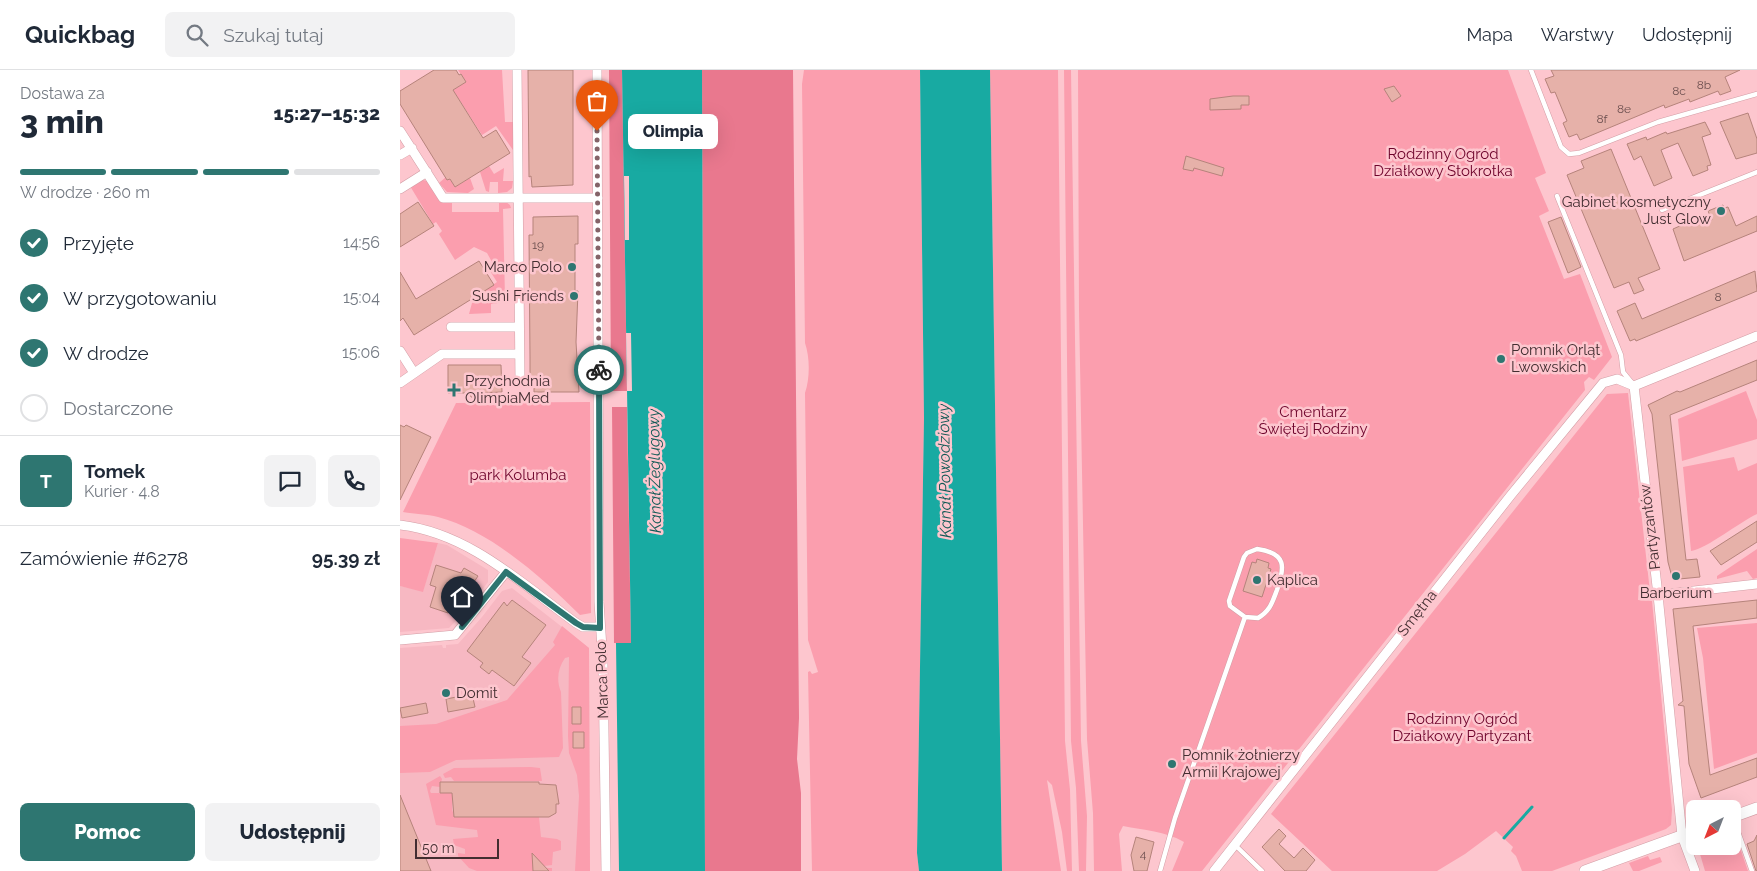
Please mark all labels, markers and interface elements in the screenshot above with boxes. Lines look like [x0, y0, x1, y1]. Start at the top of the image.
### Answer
search box [165, 12, 515, 57]
text: Quickbag [25, 20, 135, 49]
icon: search [183, 21, 211, 49]
text: Szukaj tutaj [223, 24, 324, 46]
text: Mapa [1466, 24, 1513, 45]
text: Warstwy [1541, 24, 1614, 45]
text: Udostępnij [1642, 24, 1732, 45]
house number: 8b [1697, 78, 1711, 92]
pin [576, 80, 618, 131]
text: Dostawa za [20, 84, 105, 103]
house number: 8c [1672, 84, 1686, 98]
icon: bag [583, 87, 611, 115]
text: 15:27–15:32 [274, 102, 380, 124]
house number: 8e [1617, 102, 1631, 116]
text: 3 min [20, 103, 104, 140]
house number: 8f [1596, 112, 1609, 126]
callout: Olimpia [627, 114, 717, 148]
text: Olimpia [643, 122, 703, 141]
park label: Rodzinny Ogród Działkowy Stokrotka [1373, 145, 1513, 180]
text: W drodze · 260 m [20, 183, 150, 202]
place label: Gabinet kosmetyczny Just Glow [1562, 193, 1711, 228]
marker: Gabinet kosmetyczny Just Glow [1715, 205, 1727, 217]
icon: check [20, 229, 48, 257]
text: Przyjęte [63, 232, 134, 254]
text: 14:56 [343, 233, 380, 252]
house number: 19 [532, 238, 544, 252]
place label: Marco Polo [484, 258, 562, 276]
marker: Marco Polo [566, 261, 578, 273]
icon: check [20, 284, 48, 312]
text: W przygotowaniu [63, 287, 217, 309]
place label: Sushi Friends [472, 287, 564, 305]
text: 15:04 [343, 288, 380, 307]
marker: Sushi Friends [568, 290, 580, 302]
house number: 8 [1714, 290, 1722, 304]
icon: check [20, 339, 48, 367]
place label: Pomnik Orląt Lwowskich [1511, 341, 1600, 376]
text: W drodze [63, 342, 149, 364]
text: 15:06 [342, 343, 380, 362]
courier [574, 345, 624, 395]
marker: Pomnik Orląt Lwowskich [1495, 353, 1507, 365]
icon: bike [585, 356, 613, 384]
place label: Przychodnia OlimpiaMed [465, 372, 550, 407]
marker: Przychodnia OlimpiaMed [447, 383, 461, 397]
text: Dostarczone [63, 397, 173, 419]
water label: Kanał Powodziowy [934, 403, 955, 538]
park label: Cmentarz Świętej Rodziny [1258, 403, 1368, 438]
water label: Kanał Żeglugowy [643, 407, 665, 533]
button: chat [264, 455, 316, 507]
button: phone [328, 455, 380, 507]
text: Tomek [84, 460, 145, 482]
park label: park Kolumba [470, 466, 566, 484]
text: T [40, 470, 52, 492]
text: Kurier · 4.8 [84, 482, 160, 501]
street label: Partyzantów [1636, 483, 1664, 571]
text: Zamówienie #6278 [20, 547, 188, 569]
text: 95.39 zł [312, 547, 380, 569]
marker: Barberium [1670, 570, 1682, 582]
place label: Kaplica [1267, 571, 1318, 589]
marker: Kaplica [1251, 574, 1263, 586]
pin [441, 576, 483, 627]
icon: home [448, 583, 476, 611]
place label: Barberium [1640, 584, 1712, 602]
street label: Smętna [1393, 586, 1441, 640]
street label: Marca Polo [592, 641, 612, 719]
place label: Domit [456, 684, 498, 702]
marker: Domit [440, 687, 452, 699]
park label: Rodzinny Ogród Działkowy Partyzant [1393, 710, 1531, 745]
place label: Pomnik żołnierzy Armii Krajowej [1182, 746, 1300, 781]
marker: Pomnik żołnierzy Armii Krajowej [1166, 758, 1178, 770]
north arrow [1686, 800, 1741, 855]
map controls [1686, 800, 1741, 855]
button: Pomoc [20, 803, 195, 861]
button: Udostępnij [205, 803, 380, 861]
scale bar [415, 836, 499, 859]
text: 50 m [422, 840, 455, 856]
house number: 4 [1140, 847, 1147, 861]

